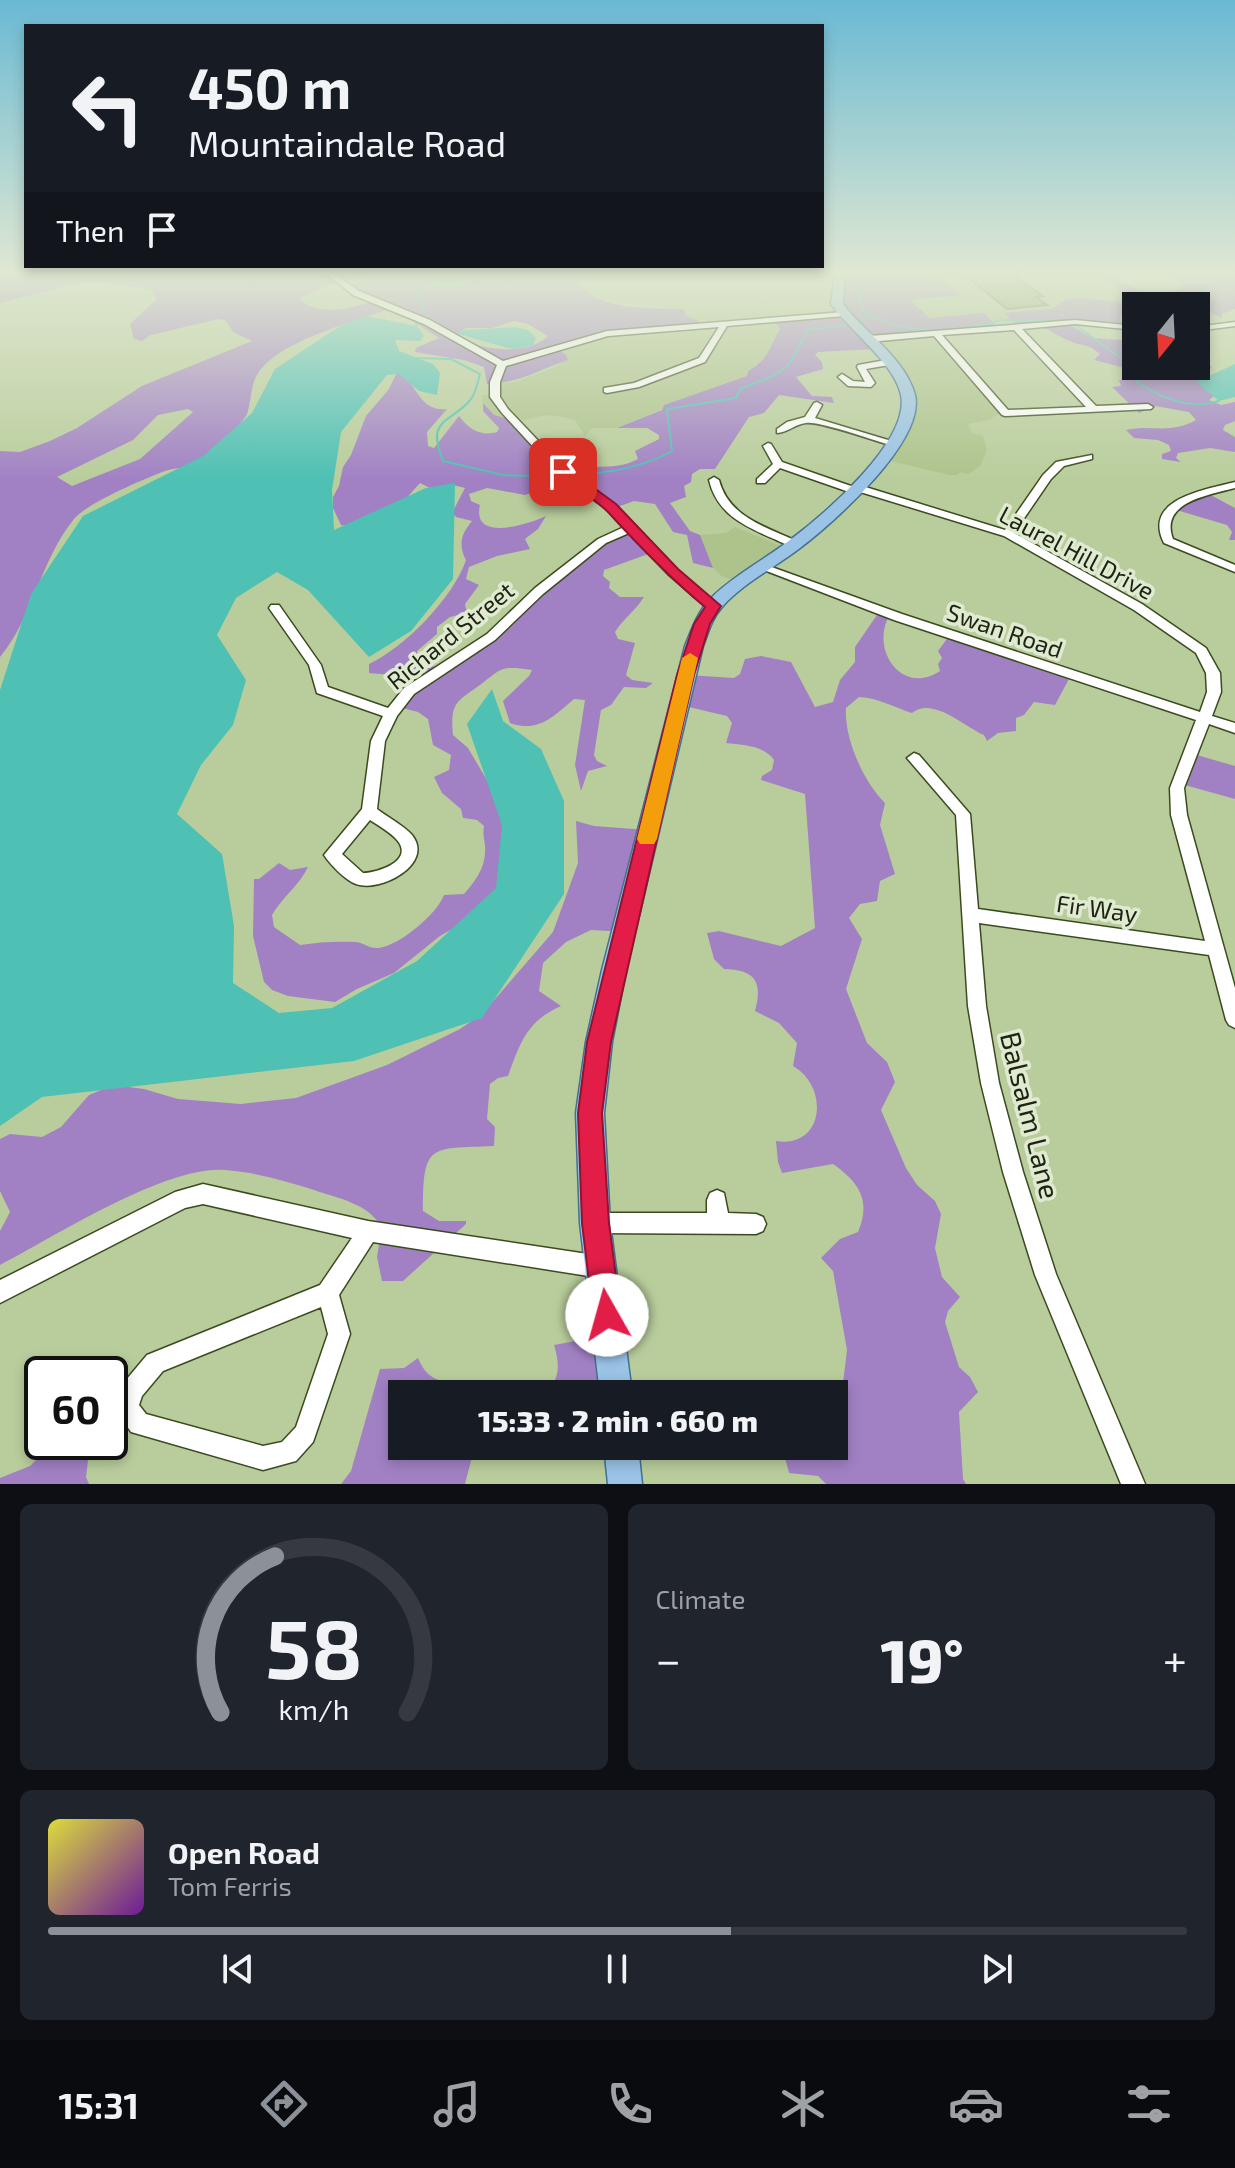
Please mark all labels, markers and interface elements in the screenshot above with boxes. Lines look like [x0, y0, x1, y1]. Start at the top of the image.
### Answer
text: 450 m [188, 53, 351, 120]
icon: left [56, 56, 160, 160]
text: Mountaindale Road [188, 121, 506, 164]
icon: arrive [140, 208, 184, 252]
text: Then [56, 212, 124, 248]
north arrow [1122, 292, 1210, 380]
map controls [1122, 292, 1210, 380]
pin [529, 438, 597, 506]
icon: arrive [541, 450, 585, 494]
street label: Laurel Hill Drive [995, 499, 1159, 605]
street label: Richard Street [381, 575, 519, 695]
street label: Swan Road [943, 597, 1067, 663]
street label: Fir Way [1055, 888, 1140, 928]
street label: Balsalm Lane [994, 1028, 1068, 1202]
position arrow [565, 1273, 649, 1357]
speed limit sign: 60 [24, 1356, 128, 1460]
text: 15:33 · 2 min · 660 m [478, 1402, 758, 1438]
text: Climate [656, 1583, 745, 1614]
text: 58 [265, 1596, 363, 1696]
text: 19° [880, 1623, 964, 1695]
text: − [656, 1632, 681, 1685]
text: + [1163, 1632, 1187, 1685]
text: km/h [278, 1691, 349, 1726]
text: Open Road [168, 1834, 320, 1870]
text: Tom Ferris [168, 1870, 292, 1901]
icon: previous [216, 1947, 260, 1991]
icon: pause [595, 1947, 639, 1991]
icon: next [975, 1947, 1019, 1991]
icon: directions [256, 2076, 312, 2132]
icon: music [429, 2076, 485, 2132]
icon: phone [602, 2076, 658, 2132]
icon: climate [775, 2076, 831, 2132]
icon: car [948, 2076, 1004, 2132]
icon: filters [1121, 2076, 1177, 2132]
text: 15:31 [58, 2083, 139, 2126]

